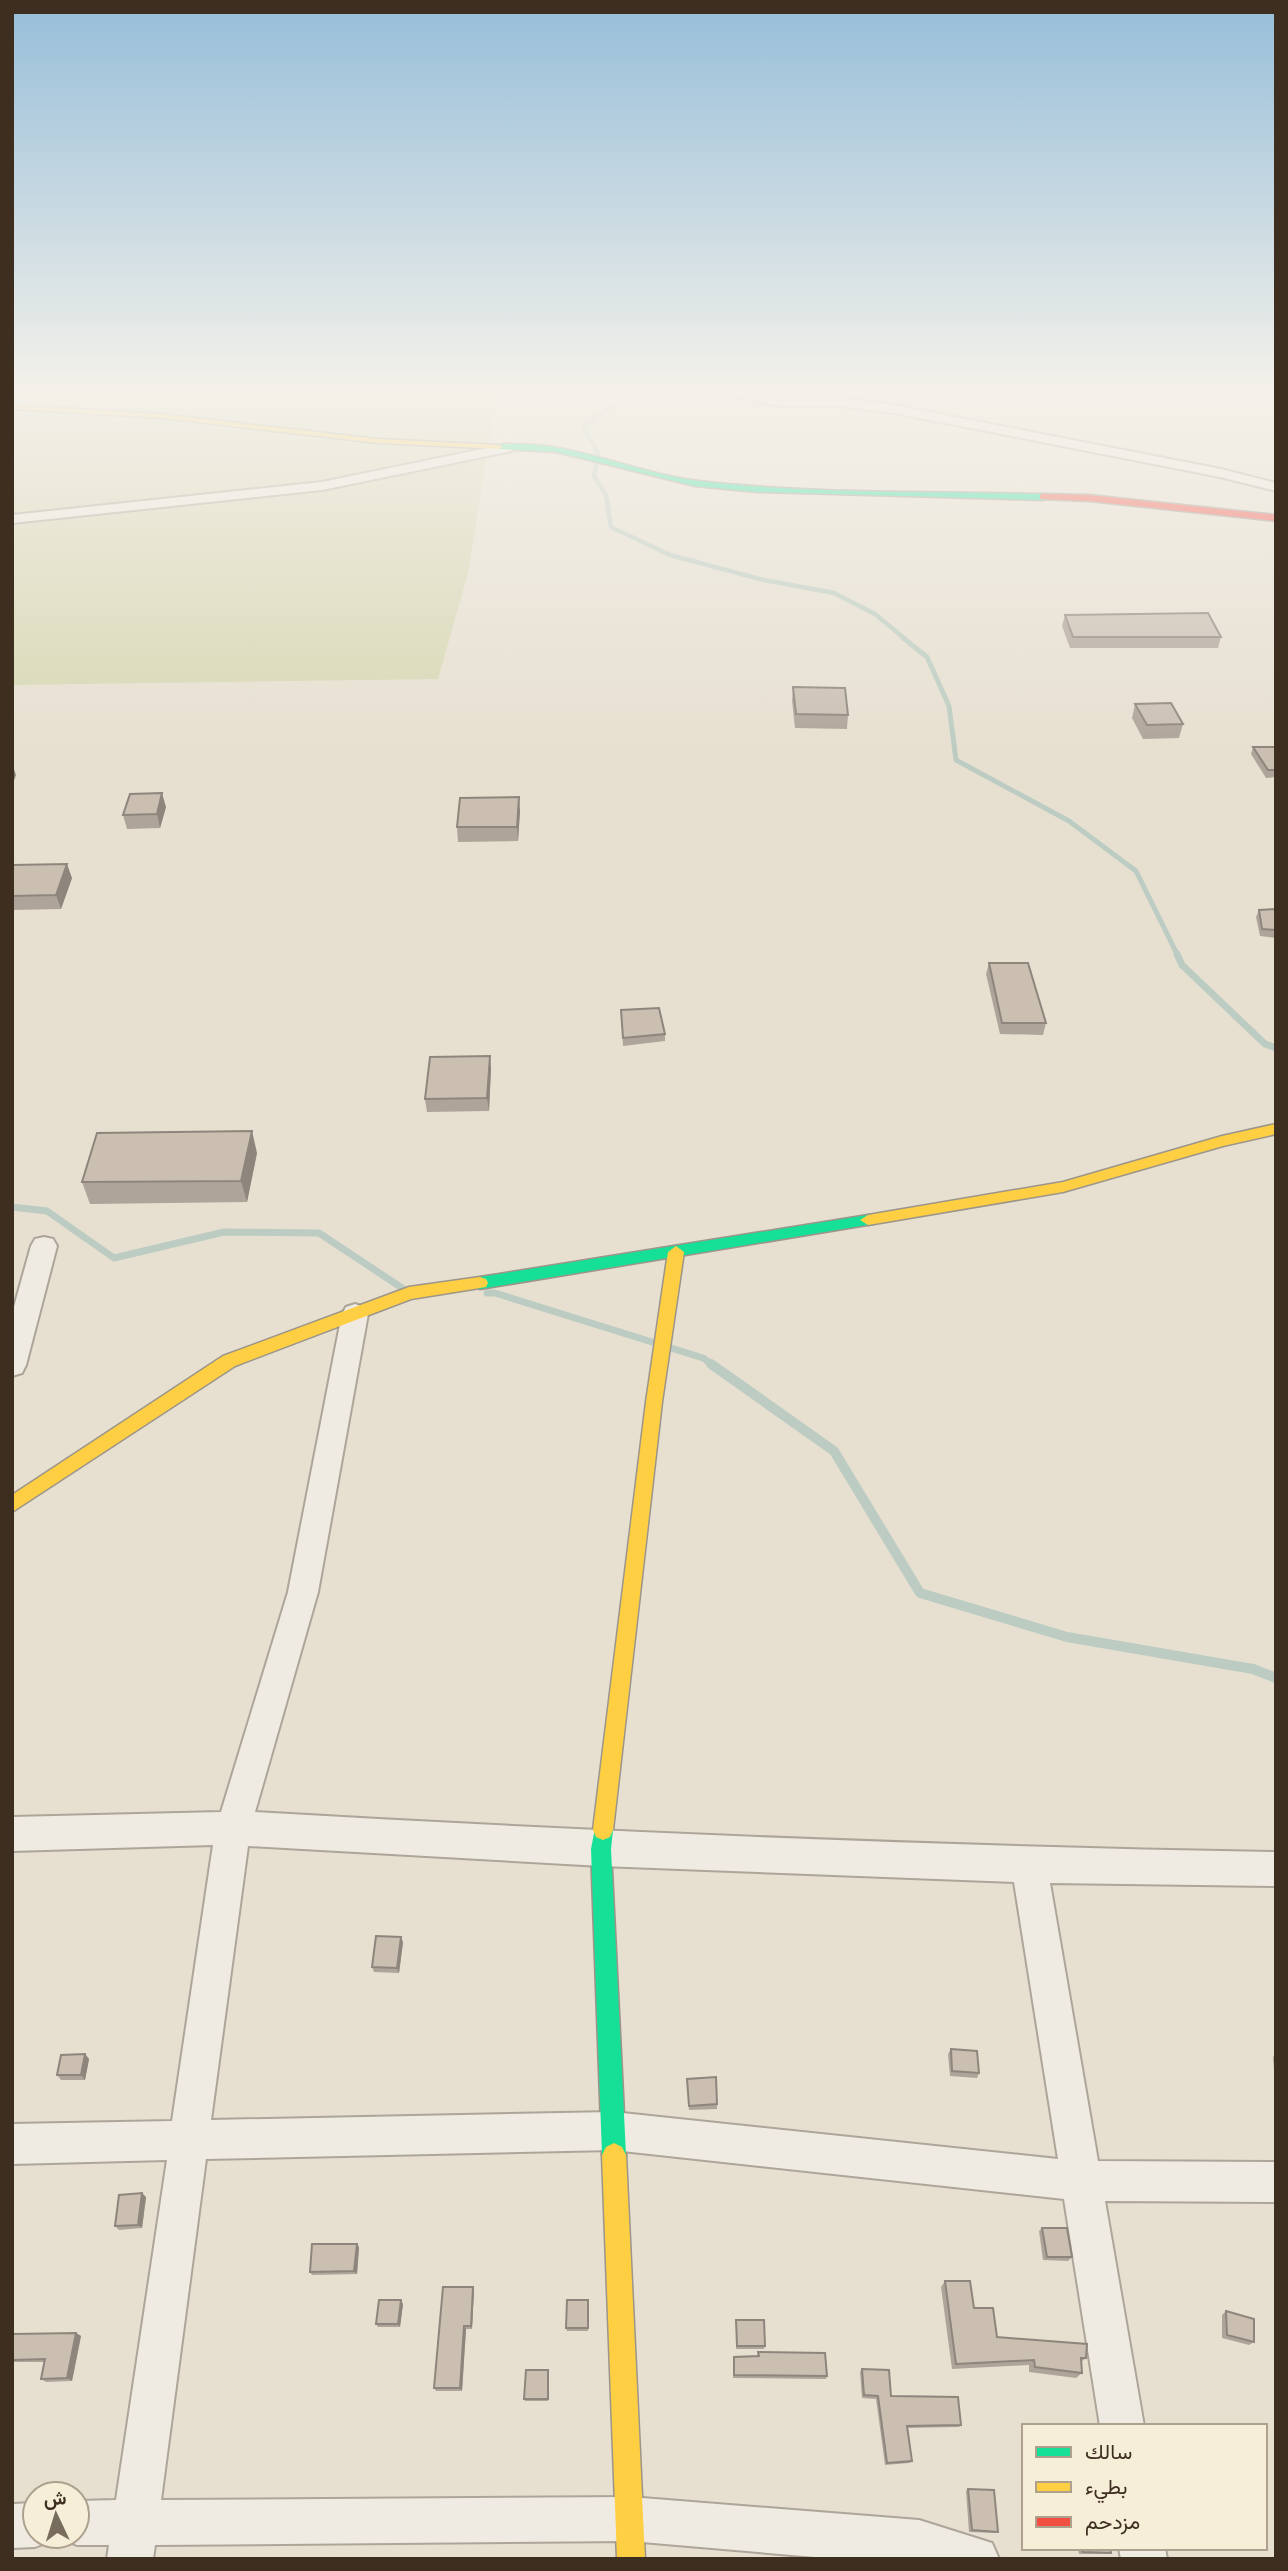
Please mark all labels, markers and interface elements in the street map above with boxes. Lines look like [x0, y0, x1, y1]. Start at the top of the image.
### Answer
legend [1022, 2424, 1267, 2550]
text: سالك [1085, 2440, 1132, 2464]
text: بطيء [1085, 2475, 1128, 2504]
north arrow [21, 2480, 91, 2550]
text: ش [43, 2486, 67, 2511]
text: مزدحم [1085, 2510, 1140, 2536]

